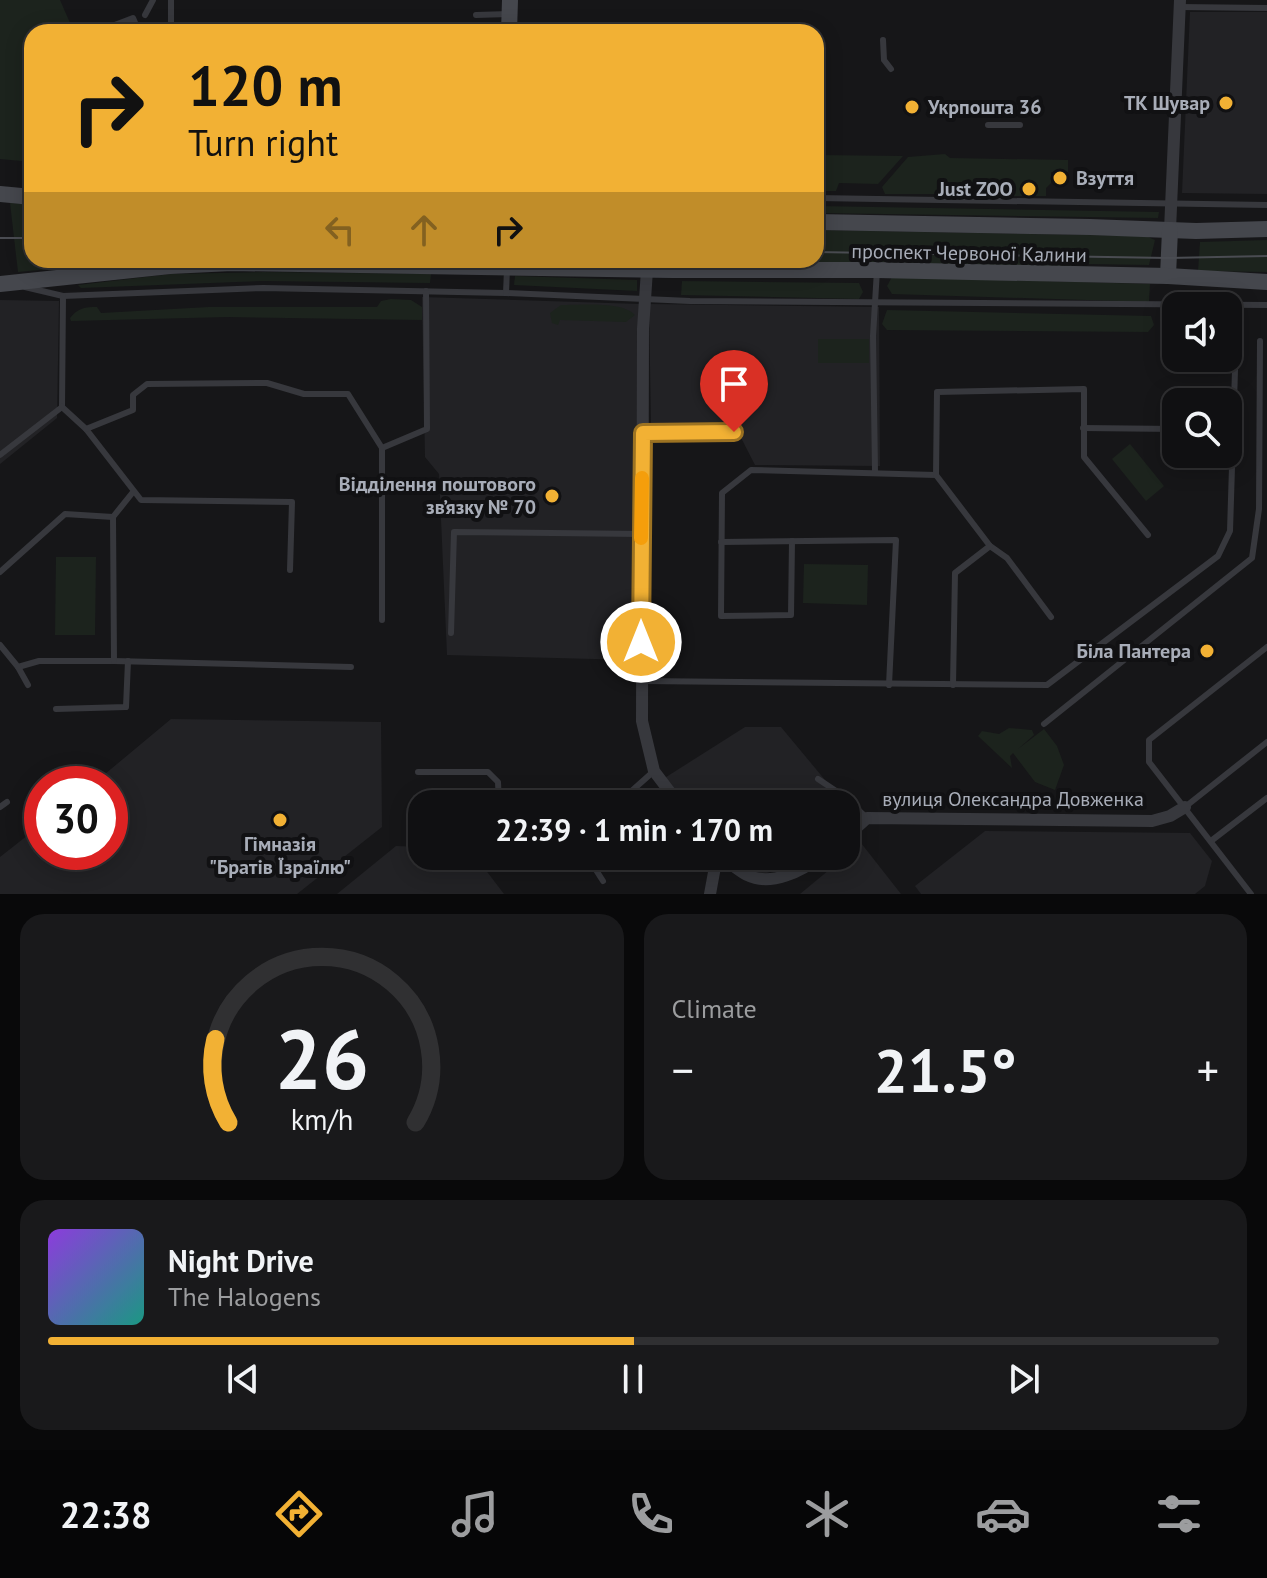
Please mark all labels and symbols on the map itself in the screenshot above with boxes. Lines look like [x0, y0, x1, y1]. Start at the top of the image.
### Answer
place label: ТК Шувар [1124, 90, 1210, 116]
place label: Укрпошта 36 [927, 94, 1042, 120]
marker: ТК Шувар [1217, 94, 1235, 112]
marker: Укрпошта 36 [903, 98, 921, 116]
place label: Взуття [1076, 165, 1134, 191]
marker: Взуття [1051, 169, 1069, 187]
place label: Just ZOO [937, 176, 1013, 202]
marker: Just ZOO [1020, 180, 1038, 198]
street label: проспект Червоної Калини [851, 238, 1087, 268]
pin [700, 350, 768, 432]
place label: Відділення поштового зв’язку № 70 [339, 471, 536, 520]
marker: Відділення поштового зв’язку № 70 [543, 487, 561, 505]
position arrow [599, 600, 683, 684]
place label: Біла Пантера [1076, 638, 1191, 664]
marker: Біла Пантера [1198, 642, 1216, 660]
speed limit sign: 30 [24, 766, 128, 870]
street label: вулиця Олександра Довженка [882, 786, 1144, 812]
marker: Гімназія "Братів Їзраїлю" [271, 811, 289, 829]
place label: Гімназія "Братів Їзраїлю" [209, 831, 351, 880]

